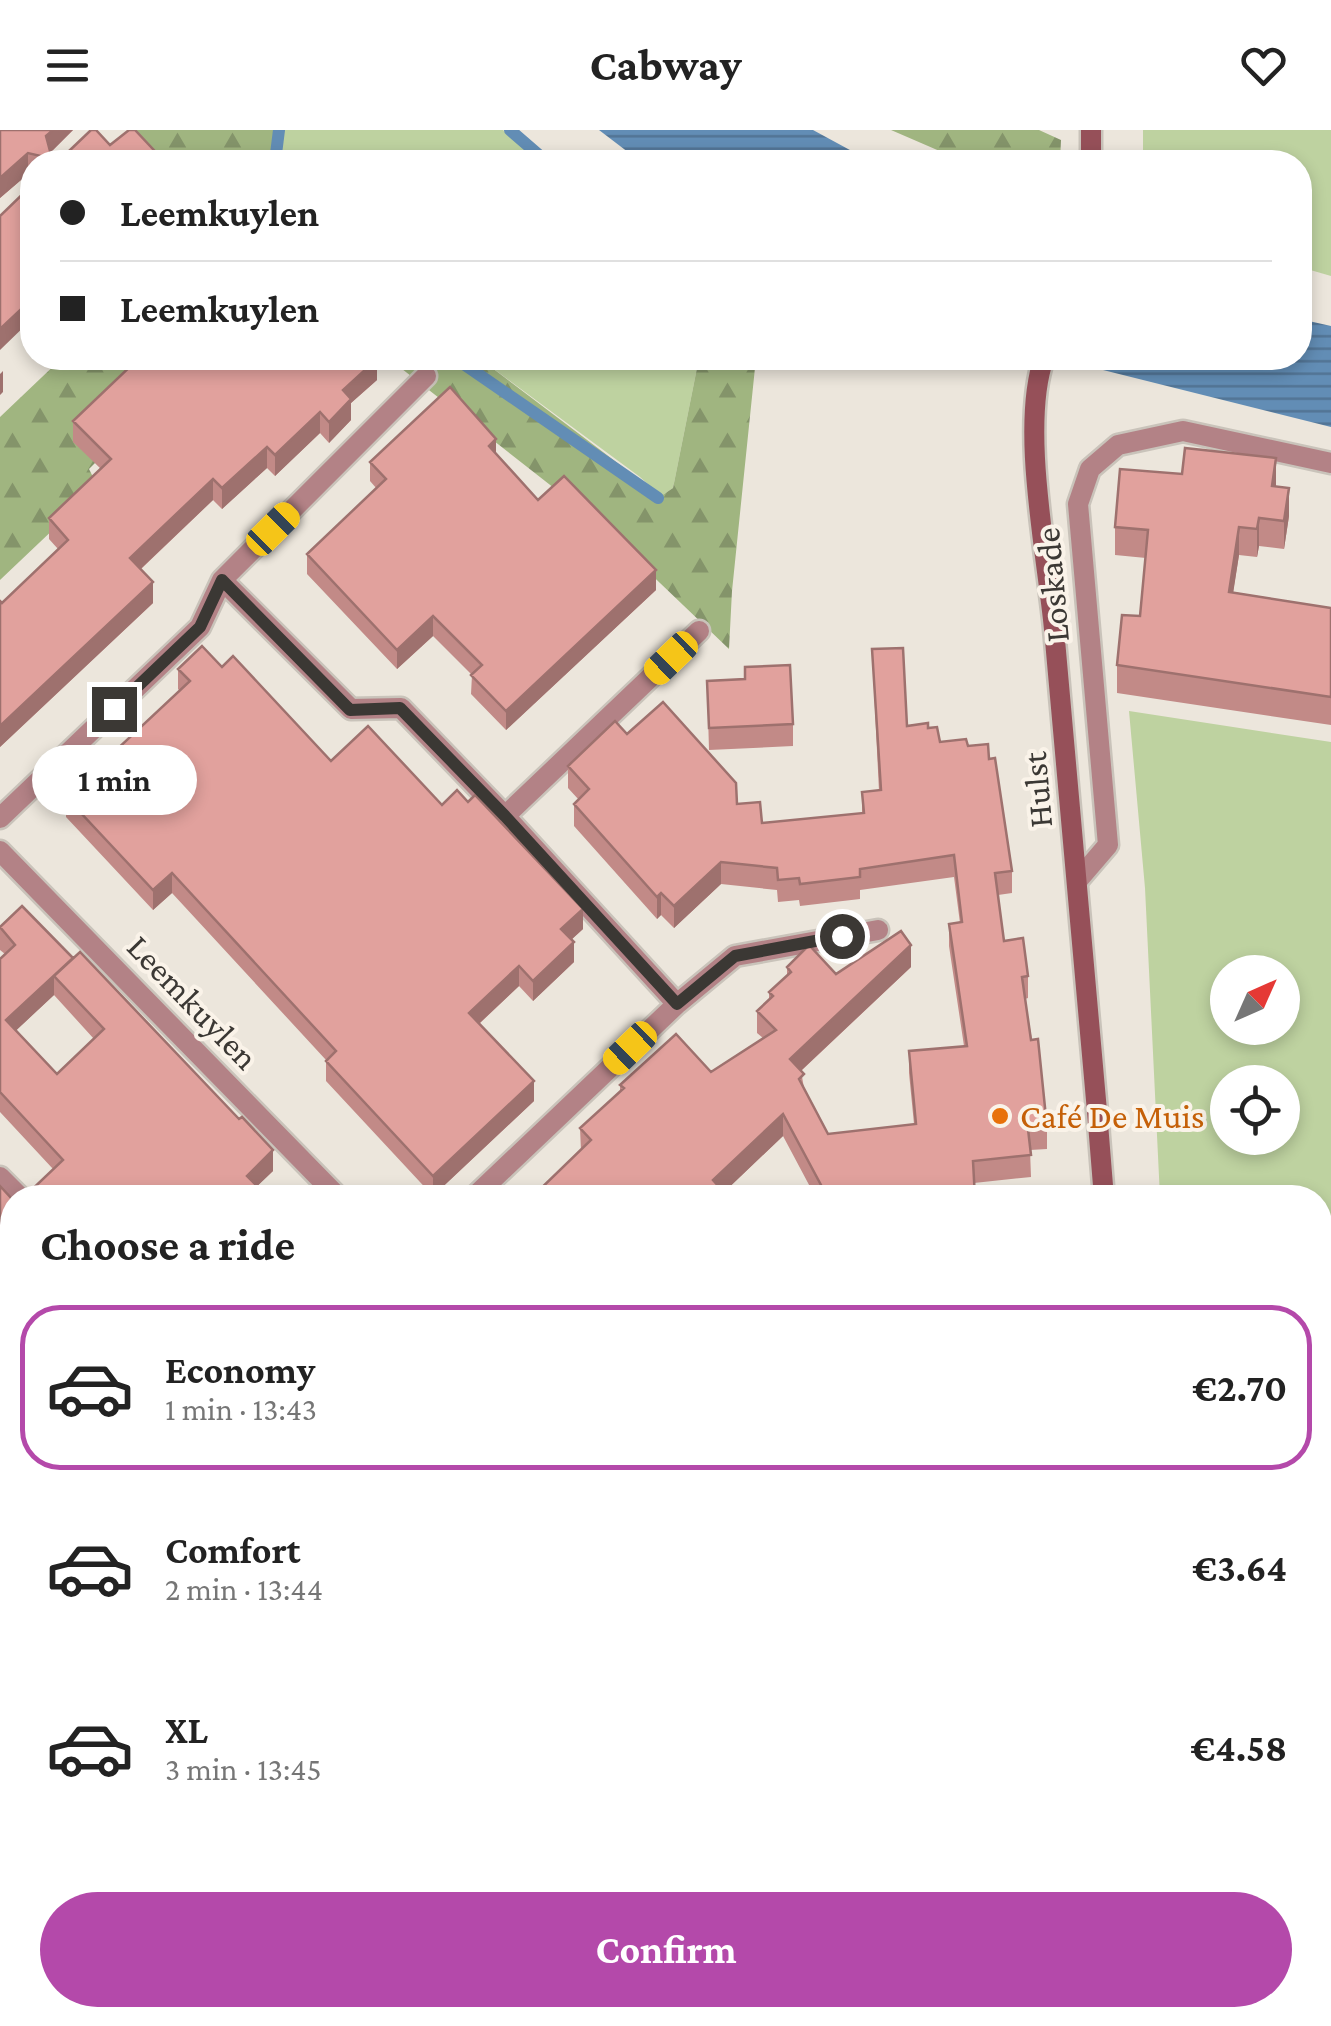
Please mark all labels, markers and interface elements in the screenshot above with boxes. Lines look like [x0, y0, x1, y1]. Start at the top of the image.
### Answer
icon: menu [40, 38, 95, 93]
icon: heart [1236, 38, 1291, 93]
text: Cabway [589, 40, 742, 90]
text: Leemkuylen [120, 192, 319, 234]
text: Leemkuylen [120, 288, 319, 330]
car [241, 497, 305, 561]
street label: Loskade [1028, 526, 1077, 644]
car [639, 626, 703, 690]
route end [92, 687, 137, 732]
callout: 1 min [32, 744, 196, 814]
street label: Hulst [1015, 750, 1060, 830]
text: 1 min [78, 762, 151, 798]
route start [820, 914, 865, 959]
street label: Leemkuylen [119, 927, 266, 1078]
north arrow [1210, 955, 1300, 1045]
map controls [1210, 955, 1300, 1155]
car [598, 1016, 662, 1080]
button: locate [1210, 1065, 1300, 1155]
place label: Café De Muis [1020, 1097, 1205, 1136]
marker: Café De Muis [989, 1105, 1011, 1127]
text: Choose a ride [40, 1220, 295, 1270]
icon: car [45, 1343, 135, 1433]
text: Economy [165, 1349, 315, 1391]
text: €2.70 [1192, 1367, 1287, 1409]
text: 1 min · 13:43 [165, 1391, 317, 1427]
icon: car [45, 1523, 135, 1613]
text: Comfort [165, 1529, 301, 1571]
text: €3.64 [1192, 1547, 1287, 1589]
text: 2 min · 13:44 [165, 1571, 323, 1607]
icon: car [45, 1703, 135, 1793]
text: XL [165, 1709, 208, 1751]
text: €4.58 [1191, 1727, 1287, 1769]
text: 3 min · 13:45 [165, 1751, 322, 1787]
button: Confirm [40, 1892, 1292, 2007]

